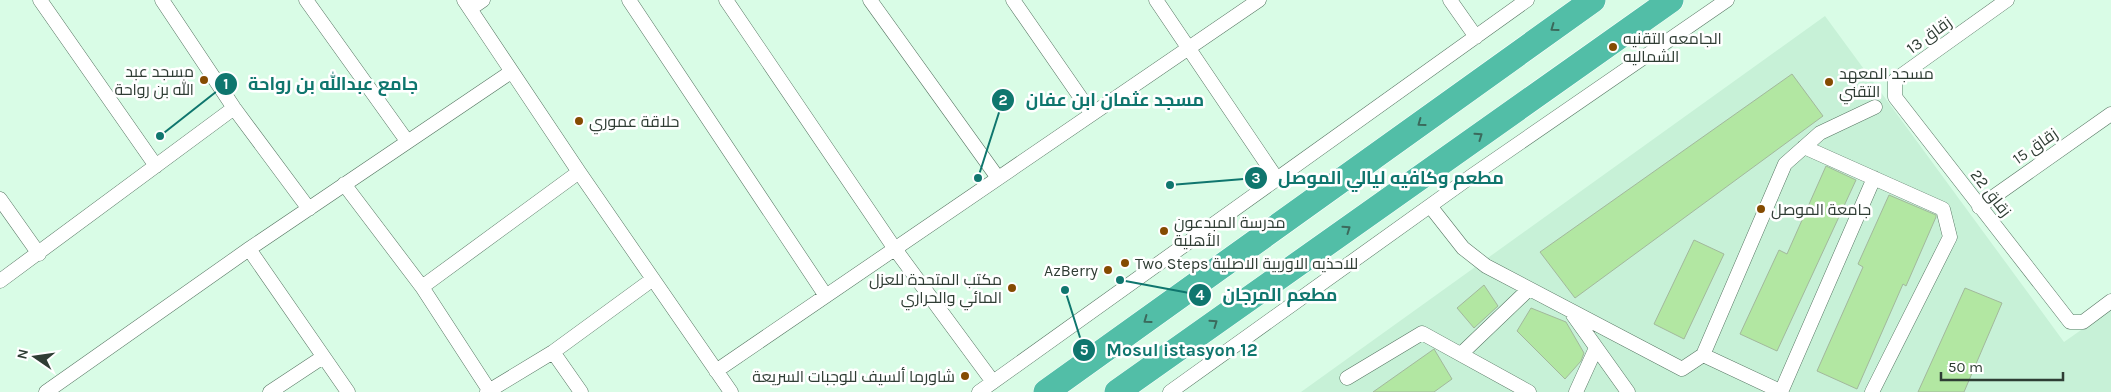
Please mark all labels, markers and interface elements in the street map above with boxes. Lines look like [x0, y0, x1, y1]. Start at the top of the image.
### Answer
street label: زقاق 13 [1903, 12, 1956, 58]
one-way arrow [1550, 22, 1559, 31]
place label: الجامعه التقنيه الشماليه [1623, 29, 1722, 66]
marker: الجامعه التقنيه الشماليه [1607, 41, 1619, 53]
place label: مسجد عبد الله بن رواحة [114, 62, 194, 100]
place label: مسجد المعهد التقني [1839, 64, 1934, 105]
callout: جامع عبدالله بن رواحة [213, 67, 428, 100]
text: جامع عبدالله بن رواحة [248, 71, 418, 96]
marker: مسجد عبد الله بن رواحة [198, 74, 210, 86]
text: 1 [223, 75, 229, 93]
marker: مسجد المعهد التقني [1823, 76, 1835, 88]
callout: مسجد عثمان ابن عفان [990, 84, 1214, 117]
text: مسجد عثمان ابن عفان [1026, 89, 1204, 111]
text: 2 [998, 91, 1008, 109]
place label: حلاقة عموري [589, 112, 679, 135]
marker: حلاقة عموري [573, 115, 585, 127]
one-way arrow [1418, 117, 1427, 126]
street label: زقاق 15 [2009, 124, 2062, 169]
one-way arrow [1474, 132, 1483, 142]
callout: مطعم وكافيه ليالي الموصل [1243, 161, 1514, 194]
street label: زقاق 22 [1966, 166, 2015, 221]
text: مطعم وكافيه ليالي الموصل [1278, 167, 1504, 193]
text: 3 [1251, 169, 1261, 187]
place label: جامعة الموصل [1771, 200, 1871, 220]
marker: جامعة الموصل [1755, 203, 1767, 215]
place label: مدرسة المبدعون الأهلية [1174, 213, 1285, 250]
marker: مدرسة المبدعون الأهلية [1158, 225, 1170, 237]
one-way arrow [1341, 226, 1351, 235]
place label: Two Steps للاحذيه الاوربية الاصلية [1135, 254, 1358, 273]
marker: Two Steps للاحذيه الاوربية الاصلية [1119, 257, 1131, 269]
place label: AzBerry [1044, 261, 1099, 280]
marker: AzBerry [1102, 264, 1114, 276]
place label: مكتب المتحدة للعزل المائي والحراري [869, 270, 1002, 311]
callout: مطعم المرجان [1187, 278, 1347, 311]
marker: مكتب المتحدة للعزل المائي والحراري [1006, 282, 1018, 294]
text: مطعم المرجان [1223, 284, 1337, 307]
text: 4 [1196, 286, 1205, 304]
one-way arrow [1143, 314, 1153, 323]
one-way arrow [1208, 320, 1218, 329]
north arrow [10, 332, 60, 382]
callout: Mosul istasyon 12 [1071, 333, 1267, 366]
text: Mosul istasyon 12 [1106, 339, 1258, 361]
text: 5 [1080, 341, 1089, 359]
text: N [13, 347, 32, 361]
scale bar [1941, 350, 2064, 382]
text: 50 m [1948, 358, 1983, 376]
place label: شاورما ألسيف للوجبات السريعة [752, 367, 955, 386]
marker: شاورما ألسيف للوجبات السريعة [959, 370, 971, 382]

